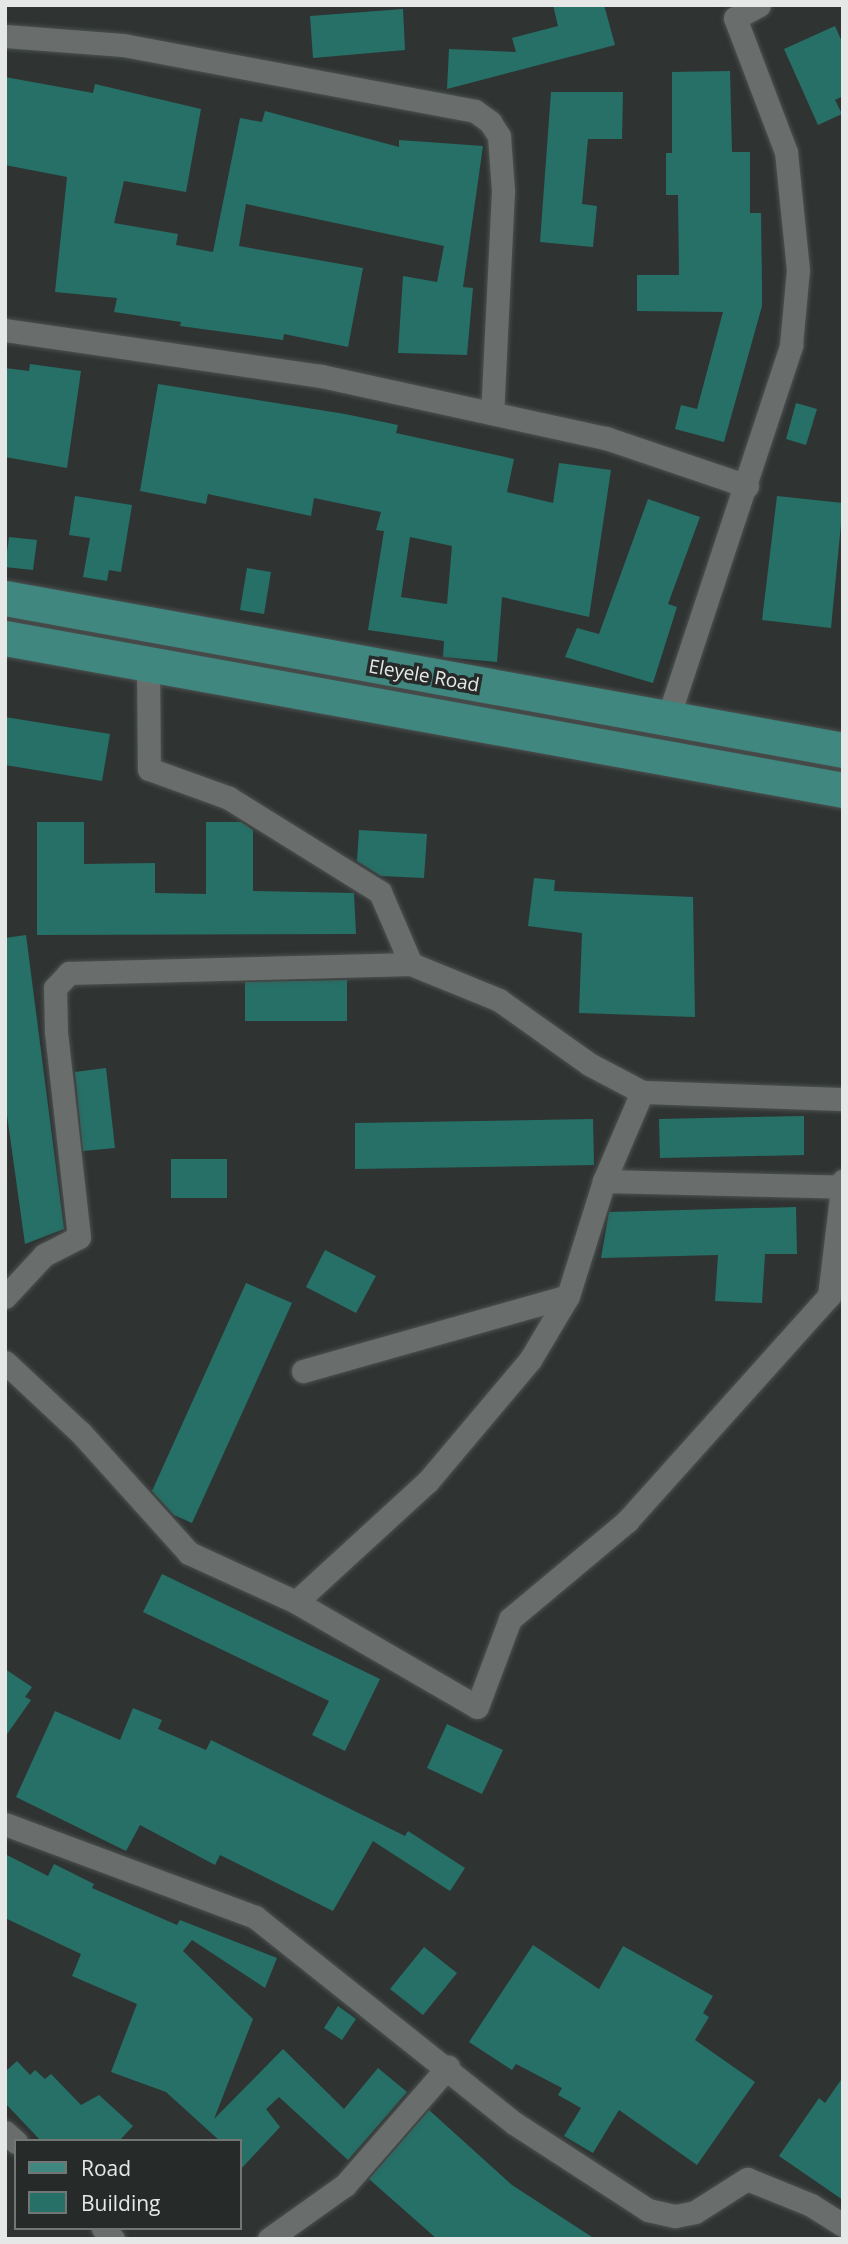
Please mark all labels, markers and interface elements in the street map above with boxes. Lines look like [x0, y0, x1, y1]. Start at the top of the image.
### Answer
street label: Eleyele Road [367, 655, 481, 697]
legend [14, 2139, 242, 2230]
text: Road [81, 2154, 131, 2182]
text: Building [81, 2189, 160, 2217]

